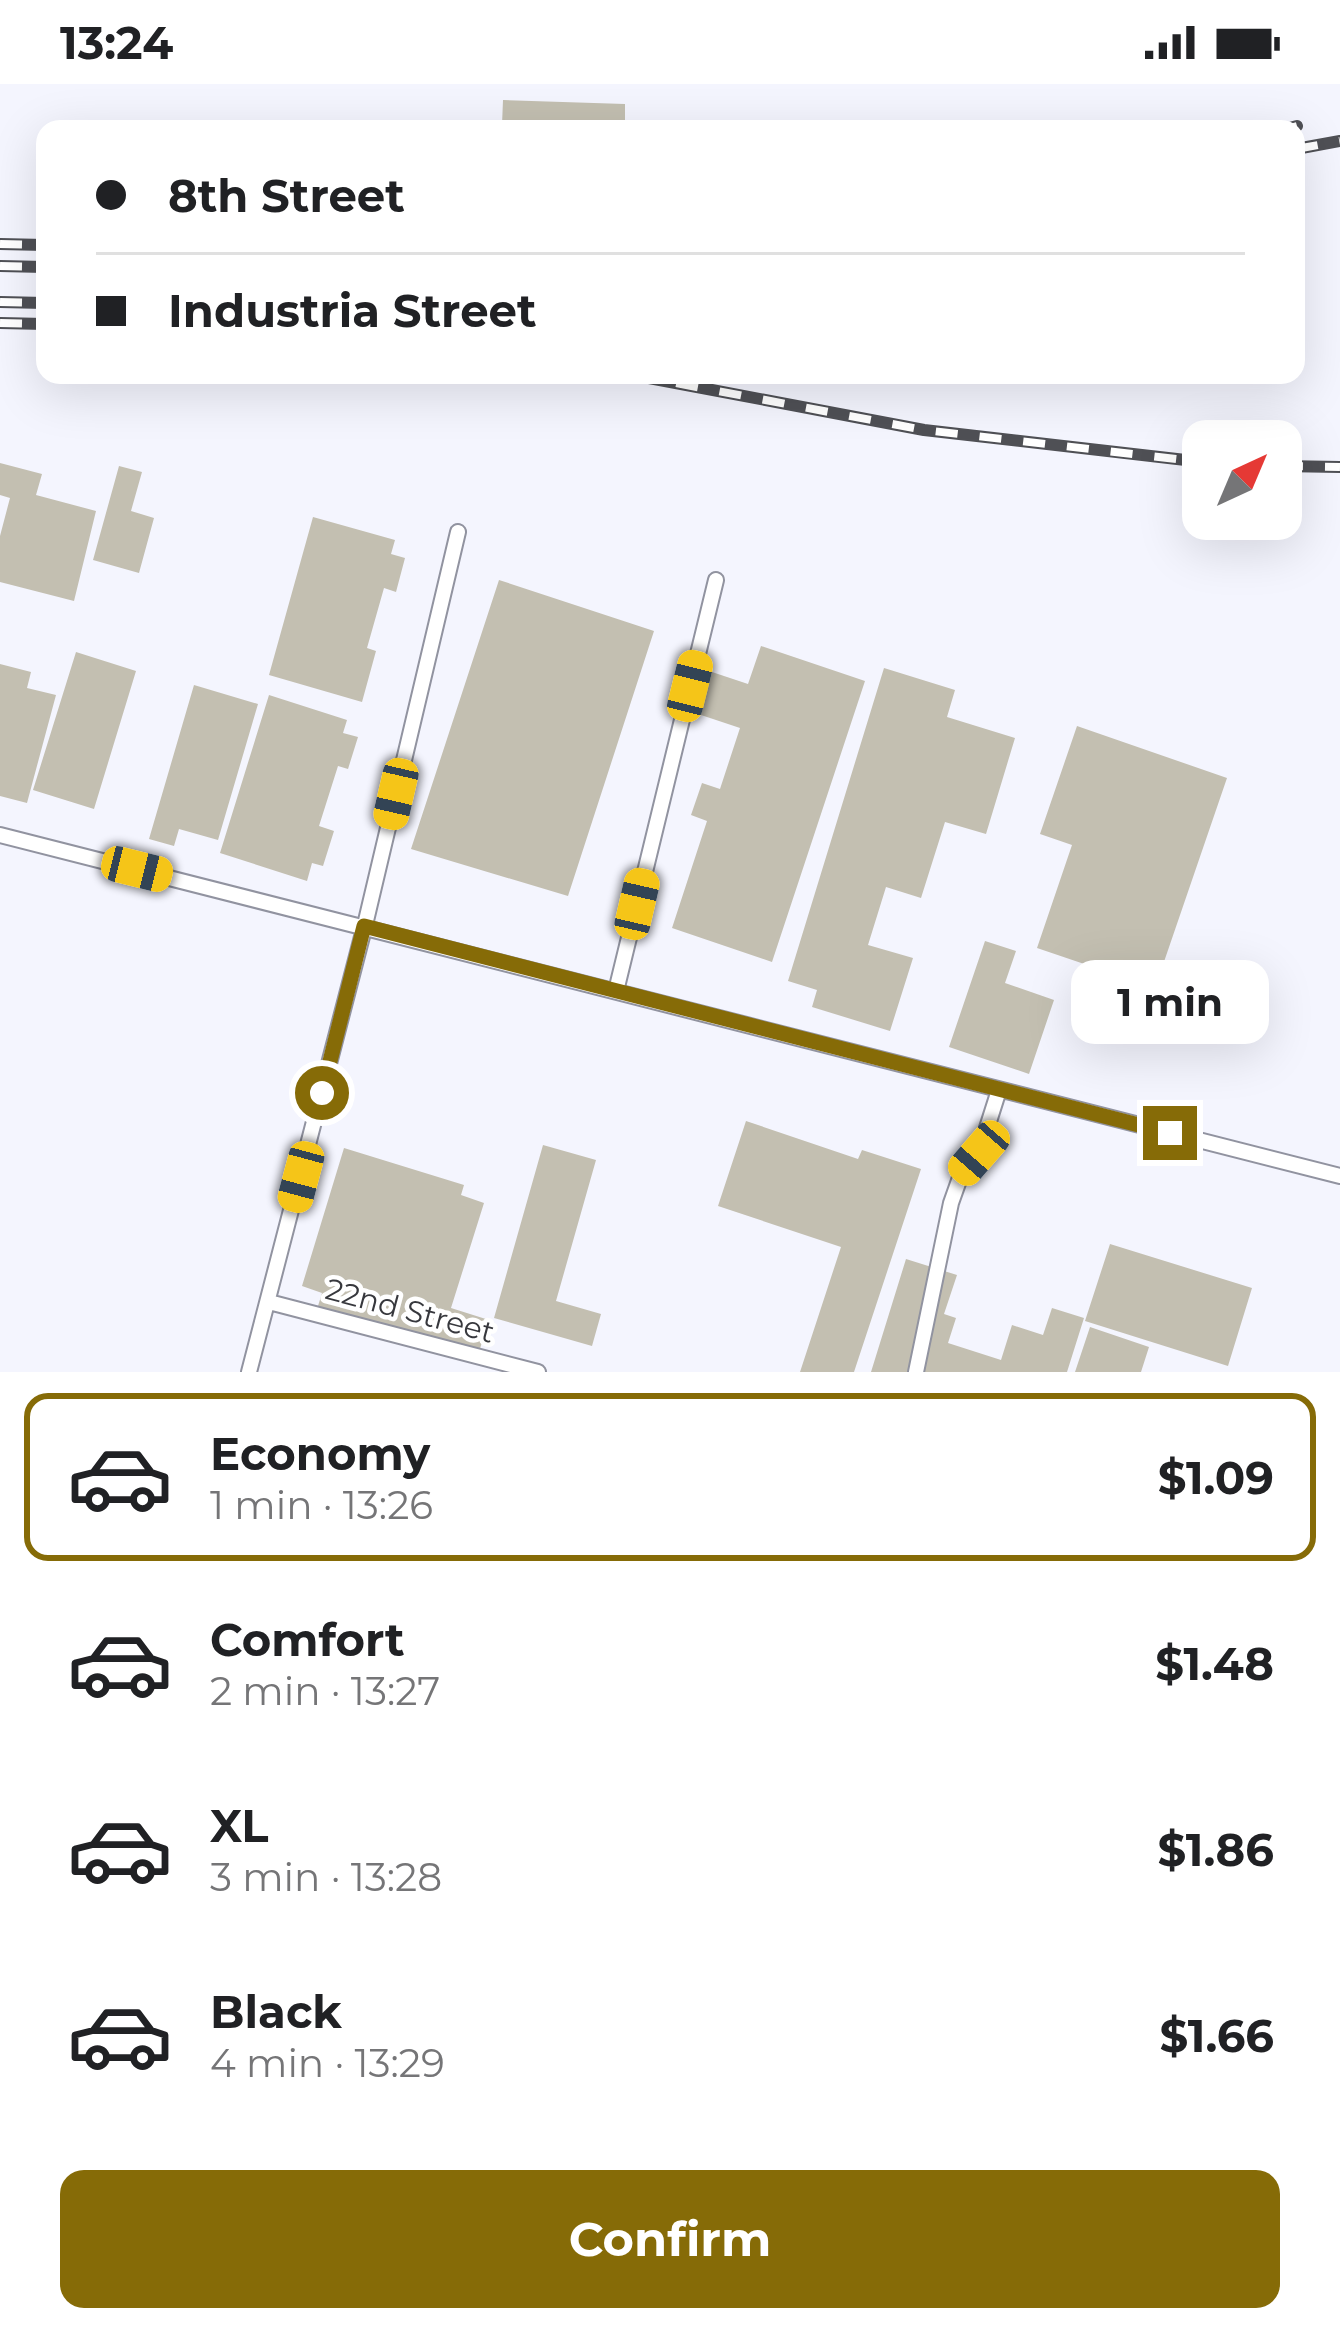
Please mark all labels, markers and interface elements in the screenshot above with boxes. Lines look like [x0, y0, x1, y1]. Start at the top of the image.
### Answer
text: 13:24 [60, 15, 173, 70]
text: 8th Street [168, 168, 405, 223]
text: Industria Street [168, 283, 537, 338]
north arrow [1182, 420, 1302, 540]
map controls [1182, 420, 1302, 540]
car [664, 647, 716, 725]
car [370, 755, 422, 833]
car [98, 843, 176, 895]
car [611, 865, 663, 943]
callout: 1 min [1071, 959, 1269, 1043]
text: 1 min [1117, 978, 1223, 1026]
route start [295, 1066, 349, 1120]
route end [1143, 1106, 1197, 1160]
car [942, 1114, 1016, 1192]
car [274, 1138, 328, 1216]
street label: 22nd Street [322, 1270, 499, 1351]
icon: car [66, 1423, 174, 1531]
text: Economy [210, 1426, 430, 1481]
text: $1.09 [1158, 1450, 1274, 1505]
text: 1 min · 13:26 [210, 1481, 433, 1529]
icon: car [66, 1609, 174, 1717]
text: Comfort [210, 1612, 405, 1667]
text: $1.48 [1155, 1636, 1274, 1691]
text: 2 min · 13:27 [210, 1667, 440, 1715]
icon: car [66, 1795, 174, 1903]
text: XL [210, 1798, 268, 1853]
text: $1.86 [1157, 1822, 1274, 1877]
text: 3 min · 13:28 [210, 1853, 442, 1901]
icon: car [66, 1981, 174, 2089]
text: Black [210, 1984, 342, 2039]
text: $1.66 [1160, 2008, 1274, 2063]
text: 4 min · 13:29 [210, 2039, 445, 2087]
button: Confirm [60, 2170, 1280, 2308]

